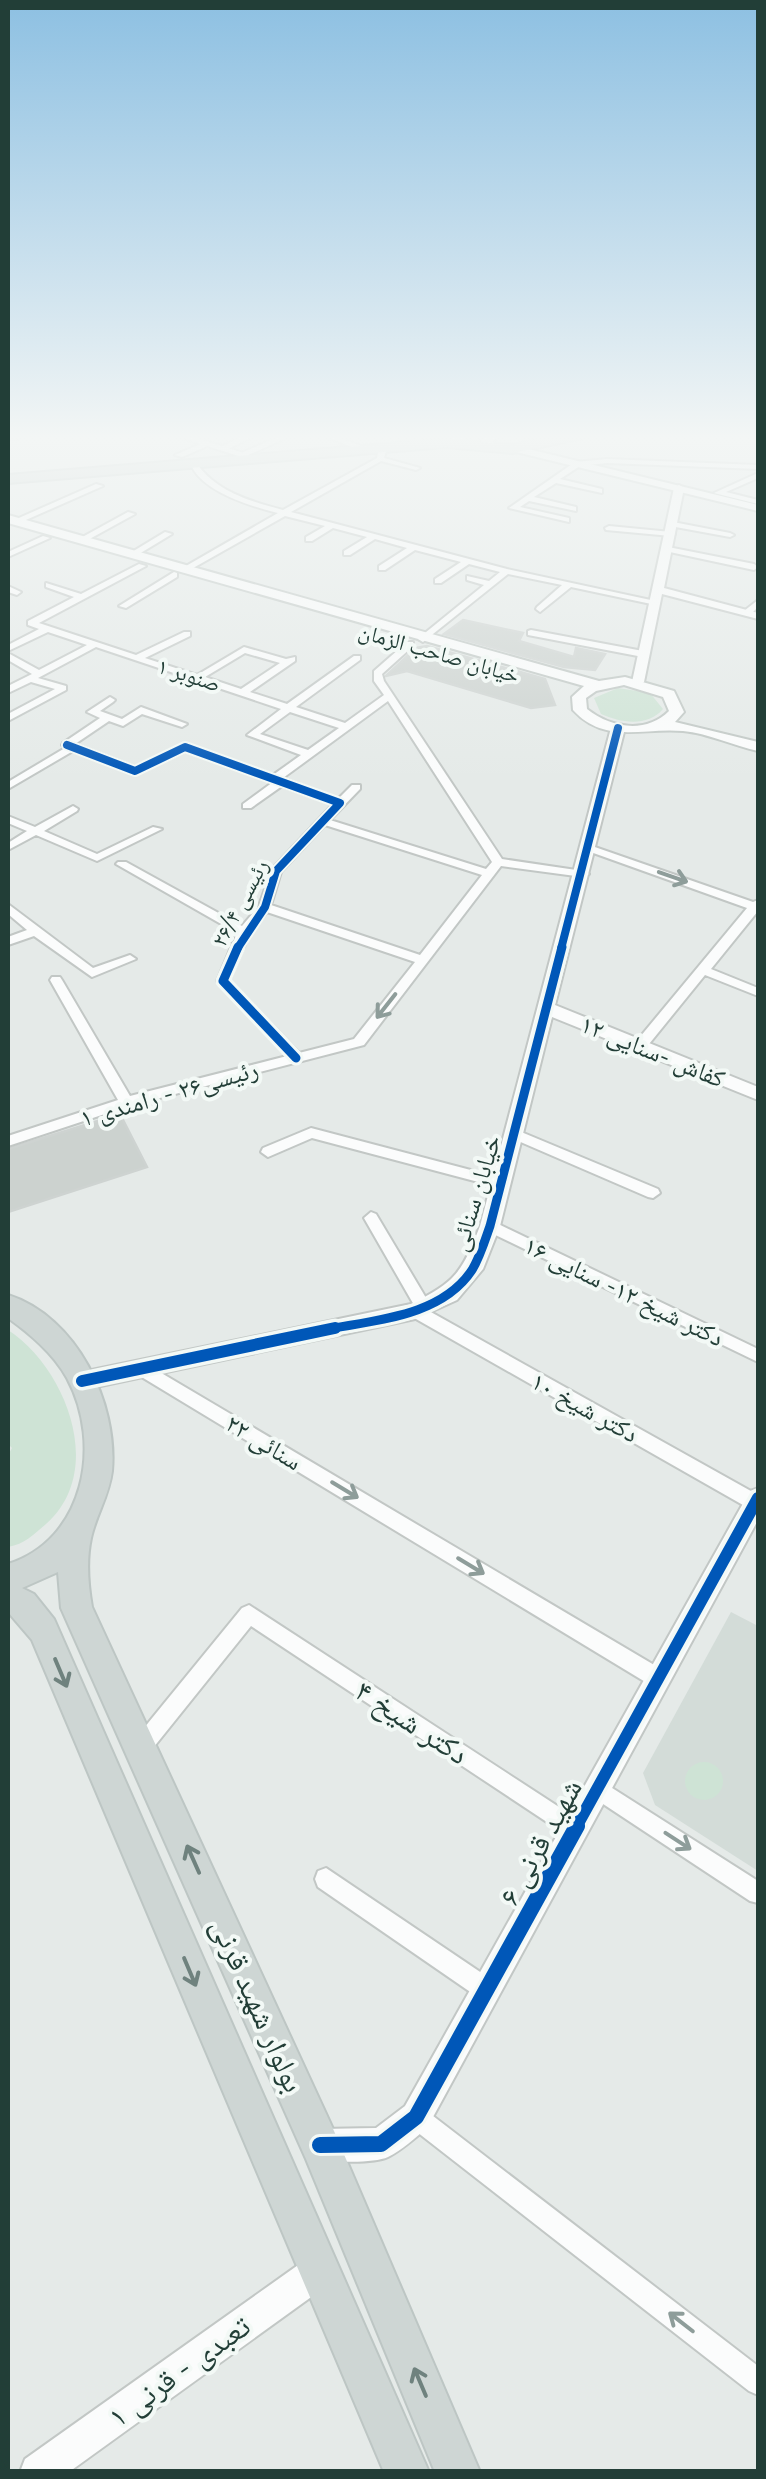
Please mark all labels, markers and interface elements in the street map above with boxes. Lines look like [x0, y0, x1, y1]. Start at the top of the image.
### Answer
street label: خیابان صاحب الزمان [356, 617, 522, 689]
street label: صنوبر ۱ [154, 652, 224, 698]
street label: رئیسی ۲۶/۴ [206, 855, 274, 951]
one-way arrow [656, 869, 687, 887]
one-way arrow [376, 992, 397, 1019]
street label: کفاش -سنایی ۱۲ [576, 1009, 729, 1094]
street label: رئیسی۲۶ - رامندی ۱ [77, 1053, 262, 1134]
street label: خیابان سنائی [443, 1131, 508, 1255]
street label: دکتر شیخ ۱۲- سنایی ۱۶ [519, 1230, 729, 1353]
street label: دکتر شیخ ۱۰ [526, 1365, 644, 1449]
street label: سنائی ۲۲ [220, 1408, 307, 1477]
one-way arrow [330, 1480, 359, 1500]
one-way arrow [456, 1556, 485, 1576]
one-way arrow [53, 1657, 71, 1688]
street label: دکتر شیخ ۴ [348, 1672, 476, 1773]
street label: شهید قرنی ۶ [490, 1772, 590, 1912]
one-way arrow [663, 1830, 692, 1851]
one-way arrow [183, 1844, 201, 1875]
street label: بولوار شهید قرنی [203, 1912, 313, 2098]
one-way arrow [182, 1956, 200, 1987]
street label: تعبدی - قرنی ۱ [101, 2307, 257, 2435]
one-way arrow [668, 2312, 695, 2333]
one-way arrow [410, 2367, 428, 2398]

